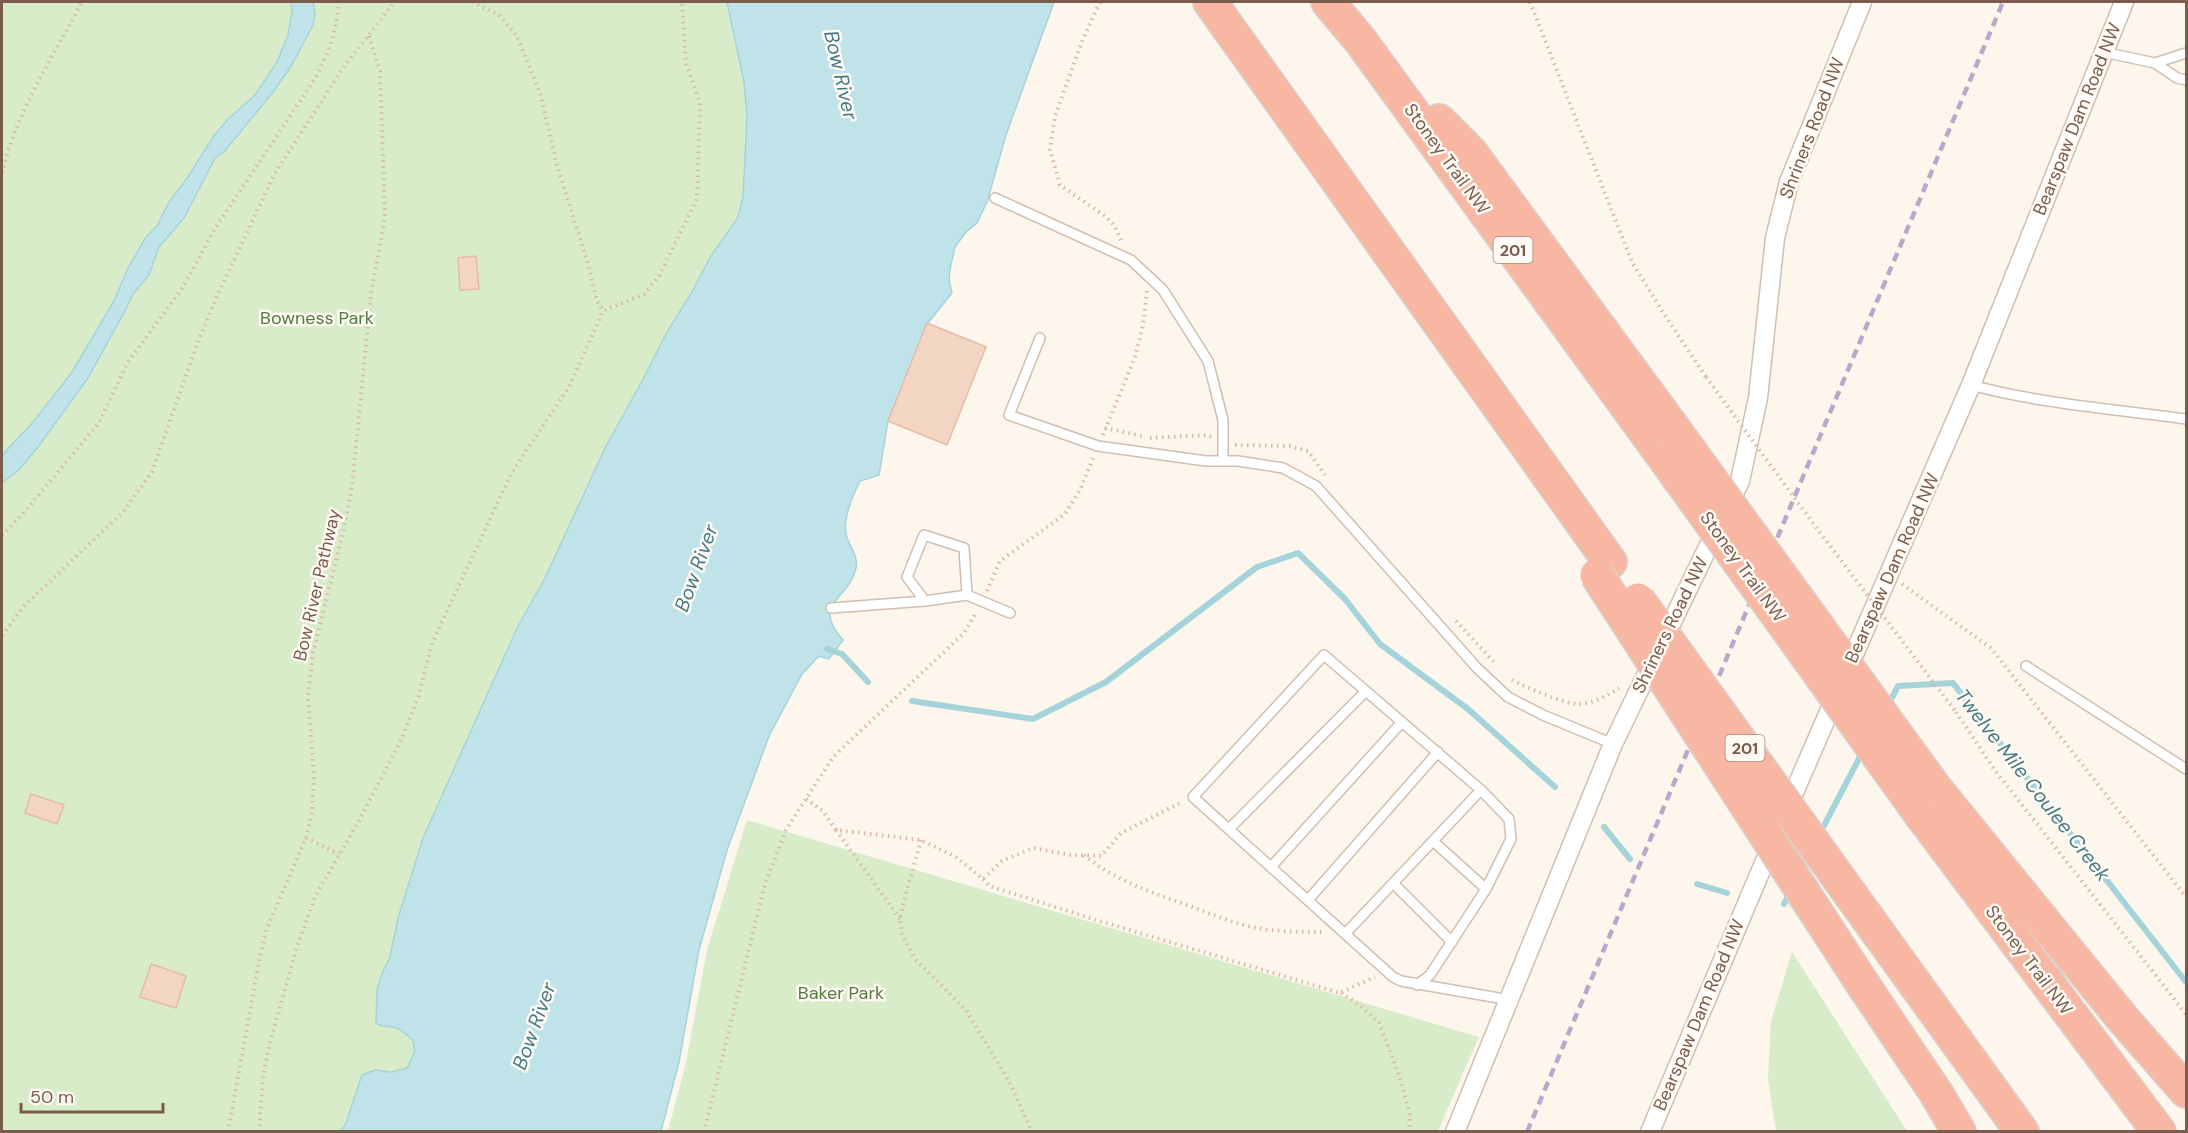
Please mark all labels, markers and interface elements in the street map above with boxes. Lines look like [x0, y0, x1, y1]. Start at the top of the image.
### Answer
street label: Bearspaw Dam Road NW [2027, 19, 2127, 219]
water label: Bow River [818, 28, 864, 123]
street label: Shriners Road NW [1774, 54, 1850, 202]
street label: Stoney Trail NW [1399, 99, 1495, 219]
road number: 201 [1494, 237, 1532, 263]
park label: Bowness Park [260, 306, 374, 330]
street label: Bearspaw Dam Road NW [1839, 469, 1945, 667]
street label: Bow River Pathway [288, 507, 346, 663]
street label: Stoney Trail NW [1695, 507, 1791, 627]
water label: Bow River [668, 521, 724, 615]
street label: Shriners Road NW [1626, 553, 1714, 697]
water label: Twelve Mile Coulee Creek [1950, 684, 2117, 887]
road number: 201 [1726, 735, 1764, 761]
street label: Stoney Trail NW [1980, 900, 2078, 1020]
street label: Bearspaw Dam Road NW [1648, 916, 1750, 1114]
water label: Bow River [506, 979, 562, 1073]
park label: Baker Park [798, 981, 884, 1005]
scale bar [21, 1076, 164, 1114]
text: 50 m [30, 1085, 74, 1109]

